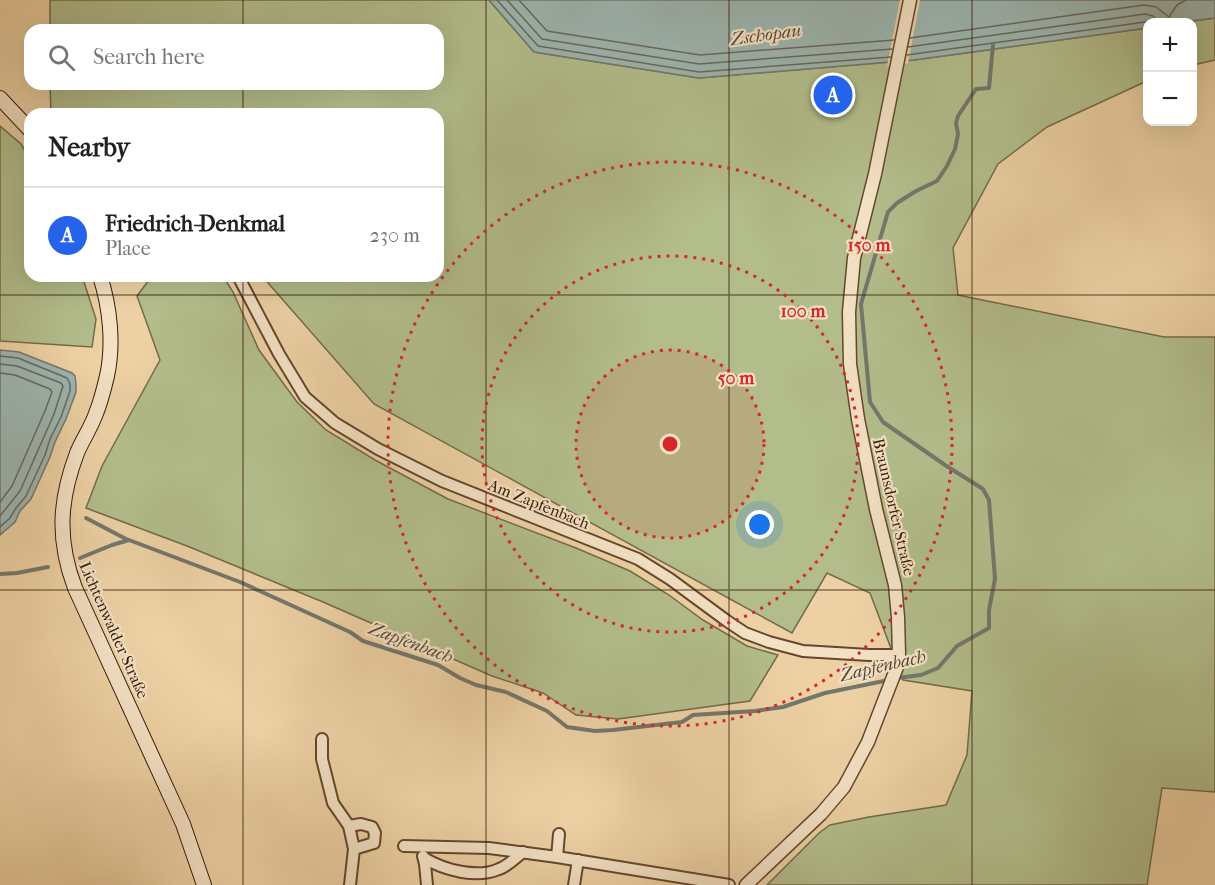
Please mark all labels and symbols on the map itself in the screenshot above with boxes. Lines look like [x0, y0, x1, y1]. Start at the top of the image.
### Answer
water label: Zschopau [729, 20, 803, 50]
pin: A [814, 72, 852, 118]
text: 150 m [848, 235, 891, 256]
text: 100 m [780, 301, 827, 322]
text: 50 m [718, 368, 755, 389]
centre of rings [660, 434, 680, 454]
street label: Braunsdorfer Straße [869, 436, 919, 578]
street label: Am Zapfenbach [485, 475, 593, 533]
your location [745, 510, 774, 539]
street label: Lichtenwalder Straße [75, 559, 153, 701]
water label: Zapfenbach [365, 618, 456, 668]
water label: Zapfenbach [837, 646, 928, 686]

